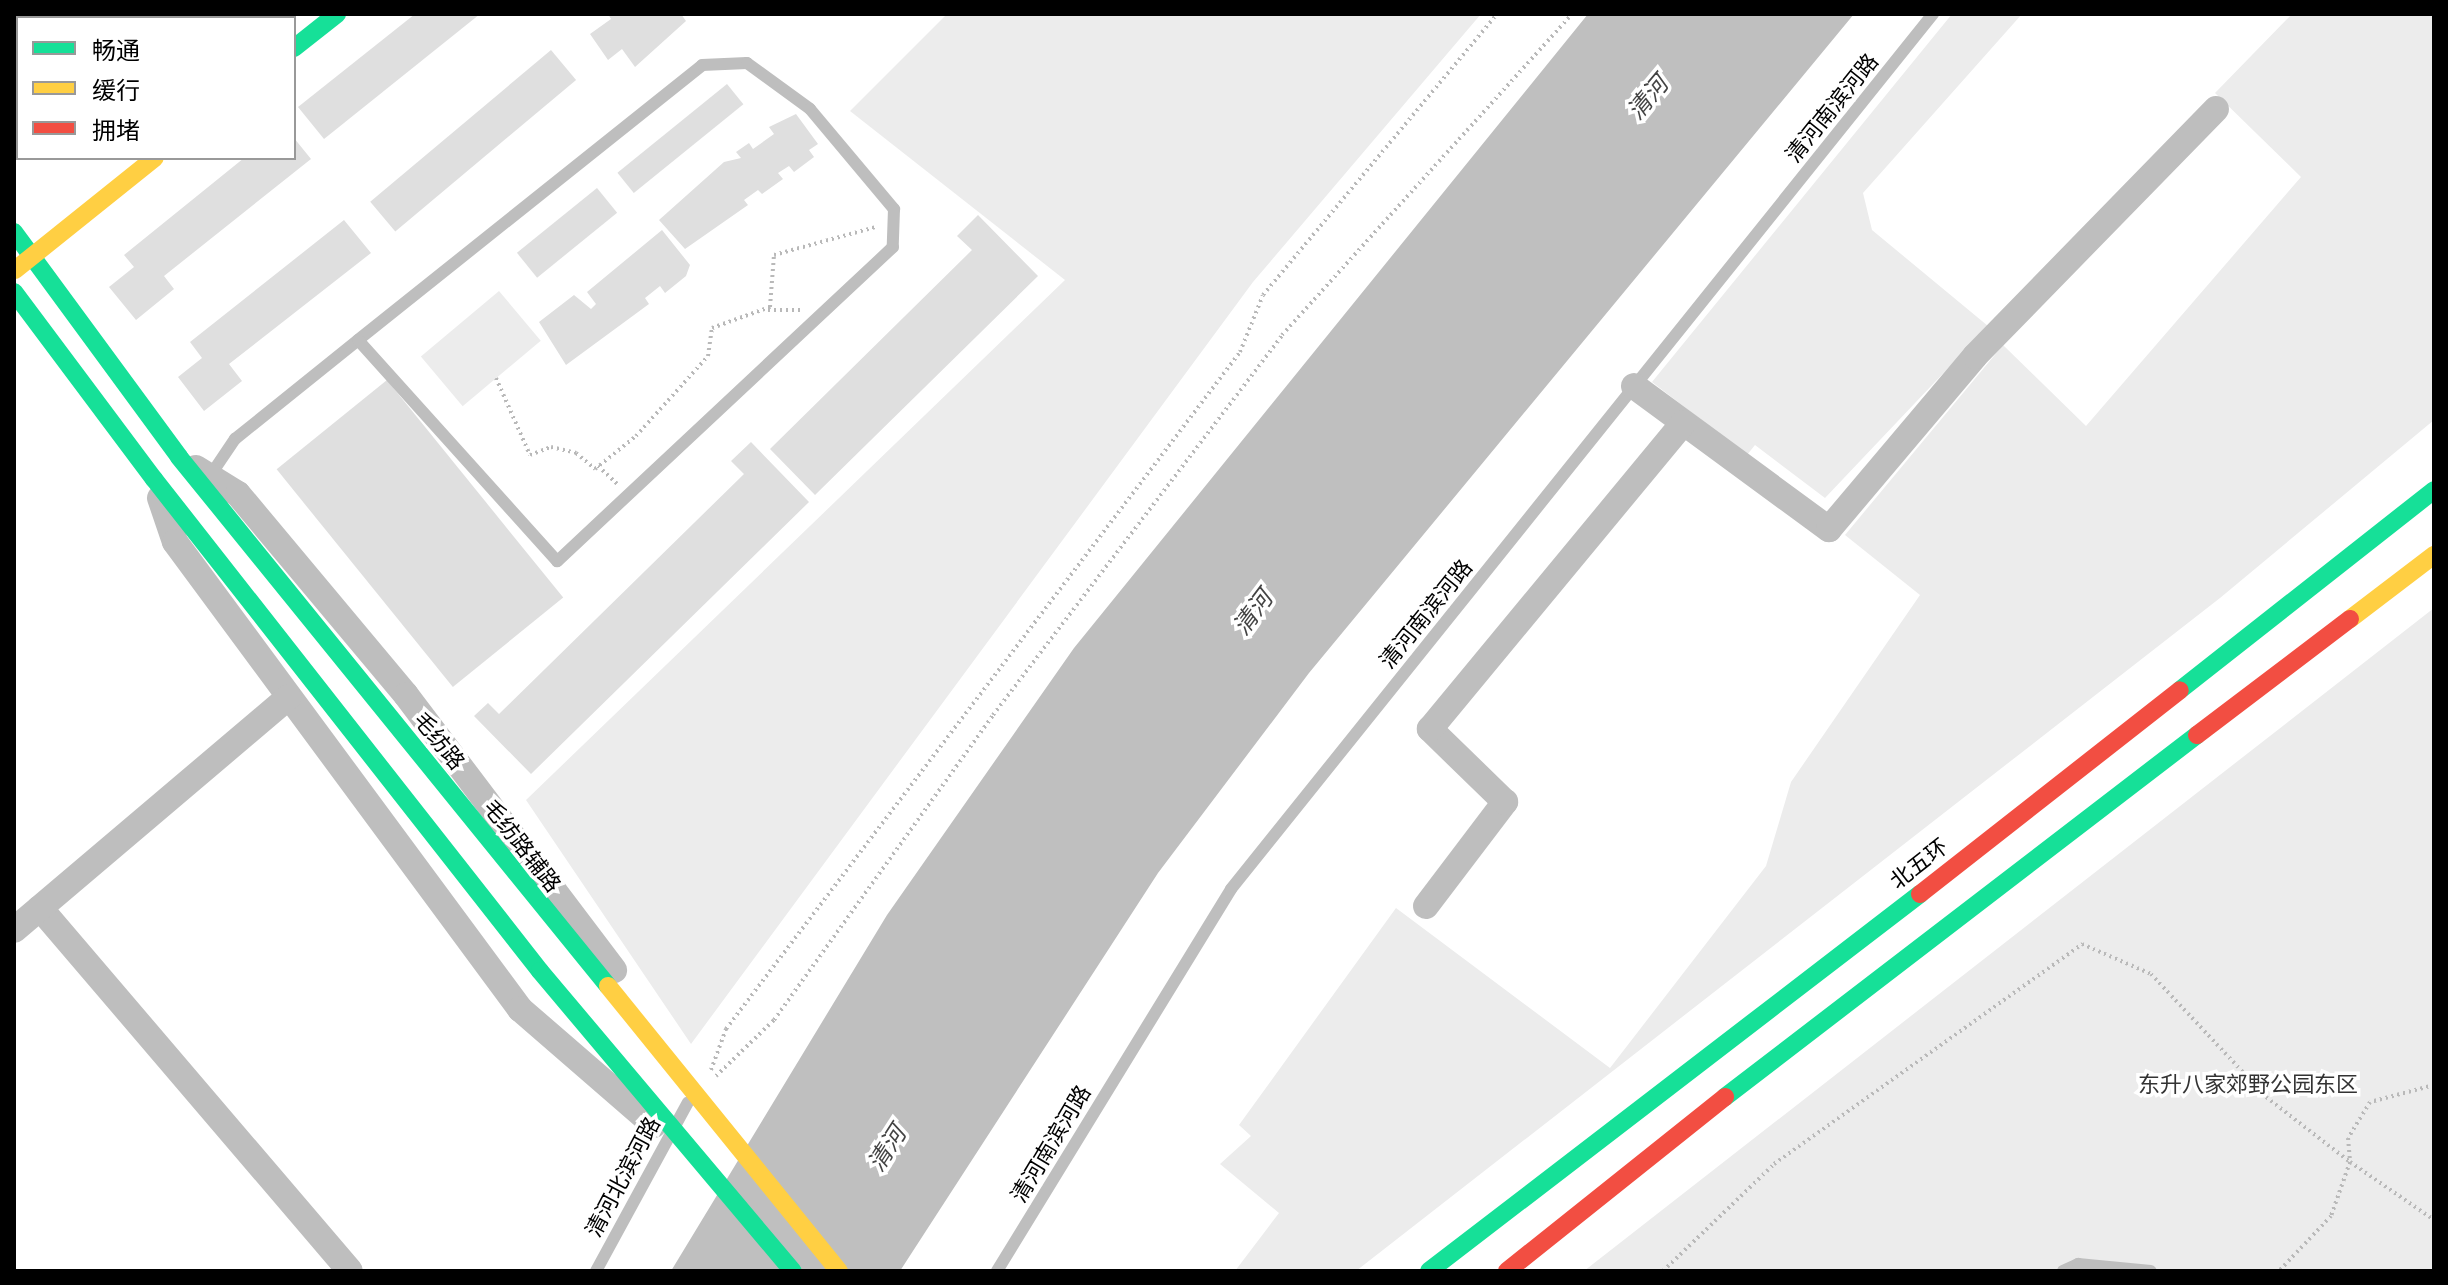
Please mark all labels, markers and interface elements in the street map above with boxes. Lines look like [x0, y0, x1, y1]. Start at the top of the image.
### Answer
legend [16, 16, 296, 160]
text: 畅通 [92, 33, 140, 66]
street label: 清河南滨河路 [1780, 48, 1884, 168]
water label: 清河 [1621, 69, 1673, 125]
text: 缓行 [92, 73, 140, 106]
text: 拥堵 [92, 113, 140, 146]
street label: 清河南滨河路 [1374, 554, 1478, 674]
water label: 清河 [1226, 584, 1278, 640]
street label: 毛纺路 [408, 707, 470, 775]
street label: 毛纺路辅路 [478, 795, 566, 897]
street label: 北五环 [1885, 833, 1953, 895]
park label: 东升八家郊野公园东区 [2138, 1072, 2358, 1098]
street label: 清河南滨河路 [1006, 1081, 1096, 1207]
street label: 清河北滨河路 [580, 1113, 666, 1241]
water label: 清河 [861, 1120, 911, 1176]

